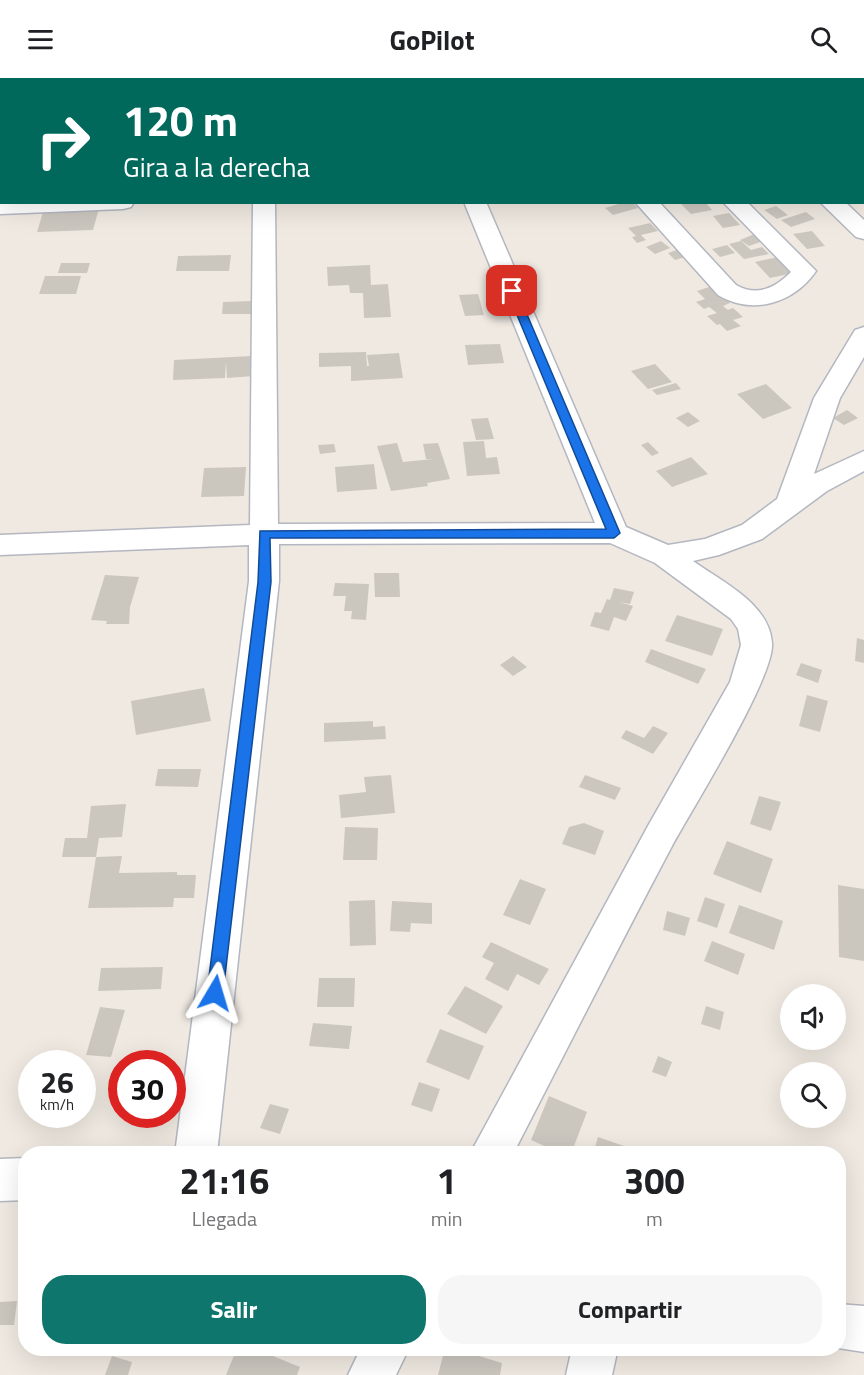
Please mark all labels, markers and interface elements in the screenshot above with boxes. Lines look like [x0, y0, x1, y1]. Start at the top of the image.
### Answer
text: GoPilot [389, 19, 475, 60]
icon: menu [24, 23, 57, 56]
icon: search [807, 23, 840, 56]
text: 120 m [123, 88, 238, 152]
icon: right [24, 102, 102, 180]
text: Gira a la derecha [123, 146, 310, 187]
pin [486, 265, 537, 316]
icon: arrive [495, 274, 528, 307]
position arrow [183, 961, 247, 1025]
map controls [780, 984, 846, 1128]
button: sound [780, 984, 846, 1050]
speed limit sign: 30 [108, 1050, 186, 1128]
text: 26 [40, 1059, 74, 1105]
button: search [780, 1062, 846, 1128]
text: km/h [40, 1093, 74, 1116]
text: 21:16 [179, 1153, 269, 1208]
text: 1 [437, 1153, 457, 1208]
text: 300 [624, 1153, 685, 1208]
text: Llegada [192, 1203, 257, 1234]
text: min [431, 1203, 463, 1234]
text: m [646, 1203, 663, 1234]
button: Salir [42, 1275, 426, 1344]
button: Compartir [438, 1275, 822, 1344]

